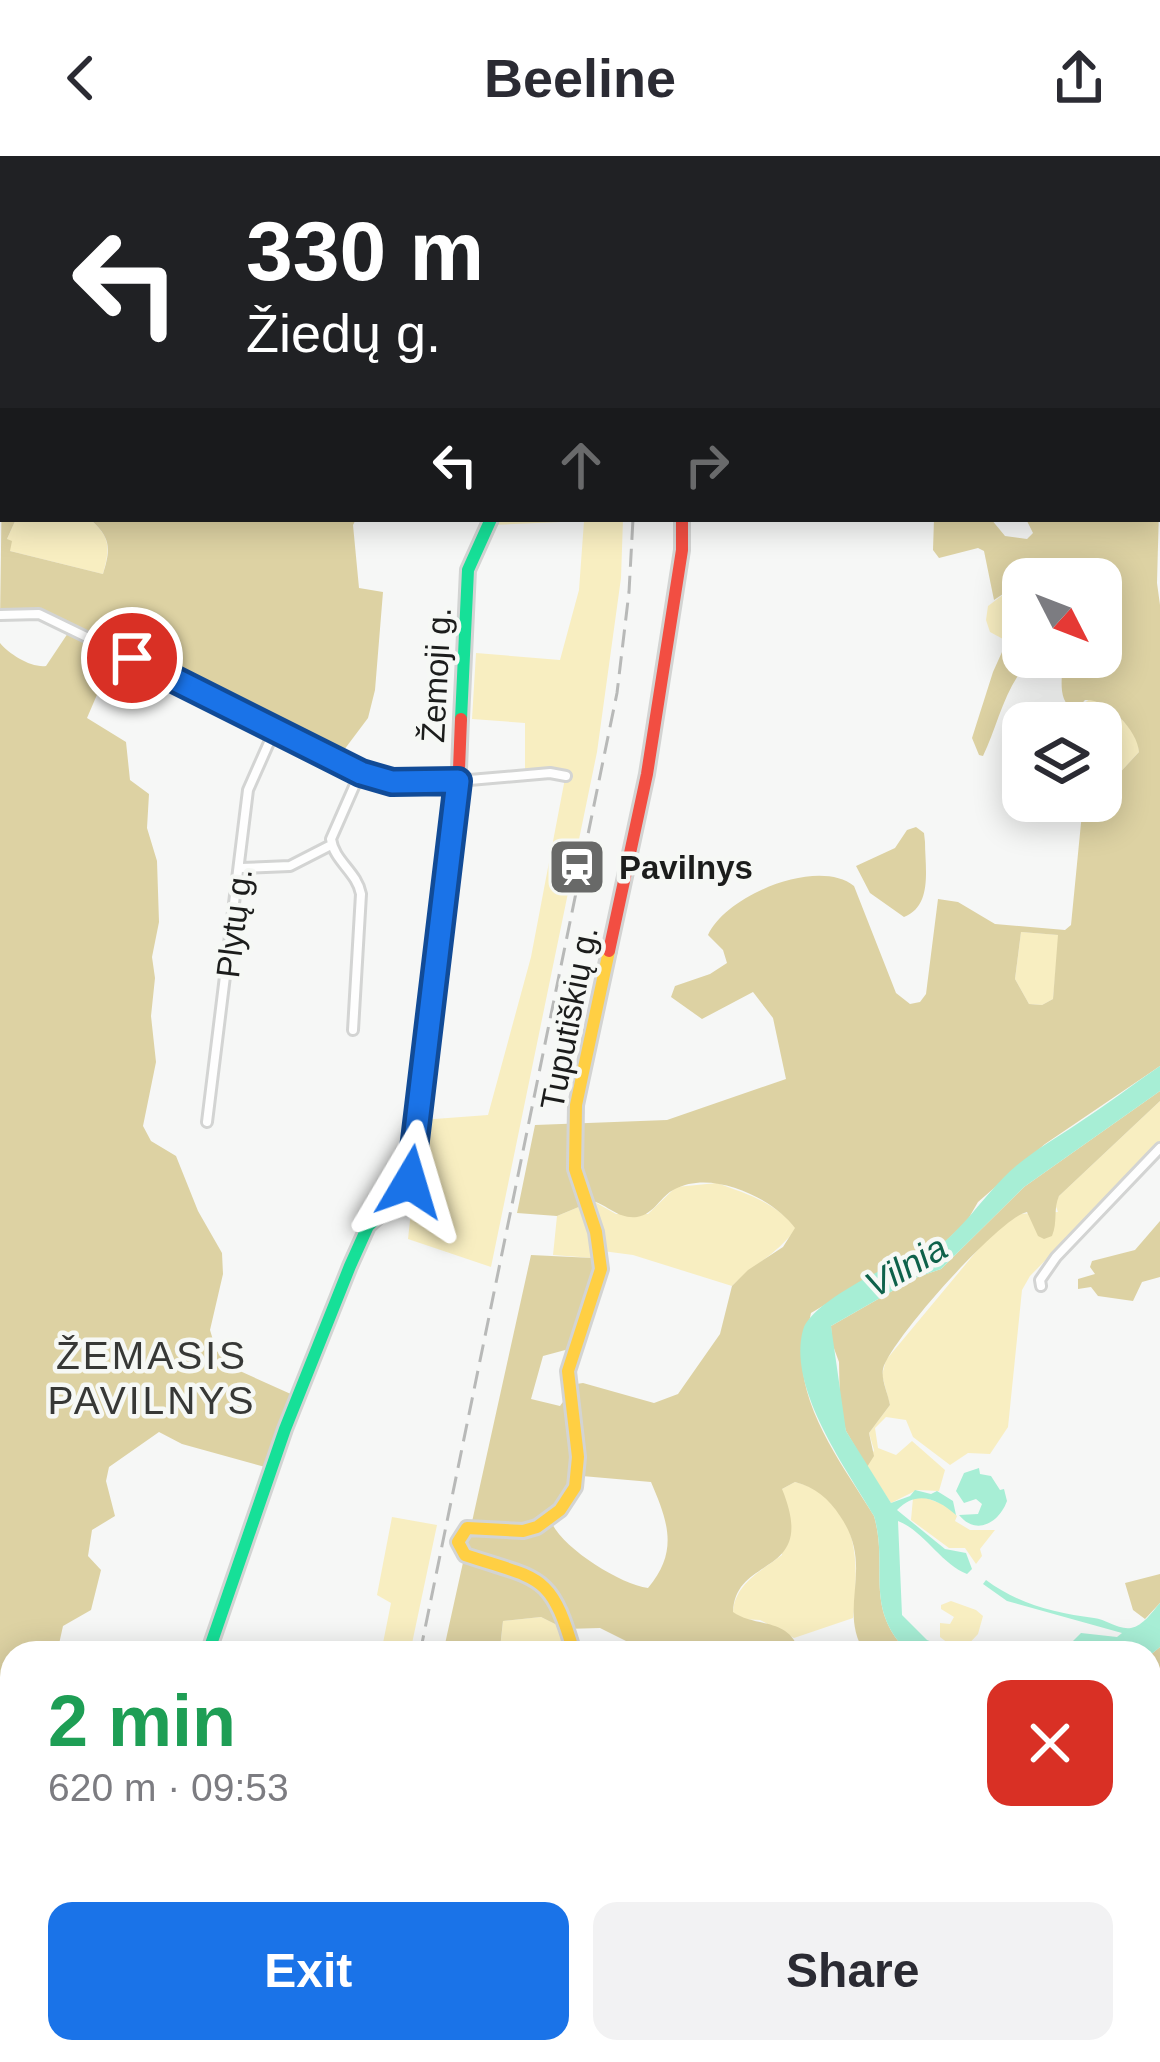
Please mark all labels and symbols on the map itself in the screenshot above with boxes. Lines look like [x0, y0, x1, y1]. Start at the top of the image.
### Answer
north arrow [1002, 558, 1122, 678]
street label: Žemoji g. [414, 606, 458, 744]
pin [81, 607, 183, 709]
station icon: Pavilnys [546, 836, 608, 898]
place label: Pavilnys [619, 849, 753, 886]
street label: Plytų g. [209, 866, 259, 980]
street label: Tuputiškių g. [533, 923, 605, 1113]
position arrow [347, 1119, 473, 1245]
water label: Vilnia [858, 1226, 954, 1306]
district label: ŽEMASIS PAVILNYS [48, 1334, 256, 1422]

